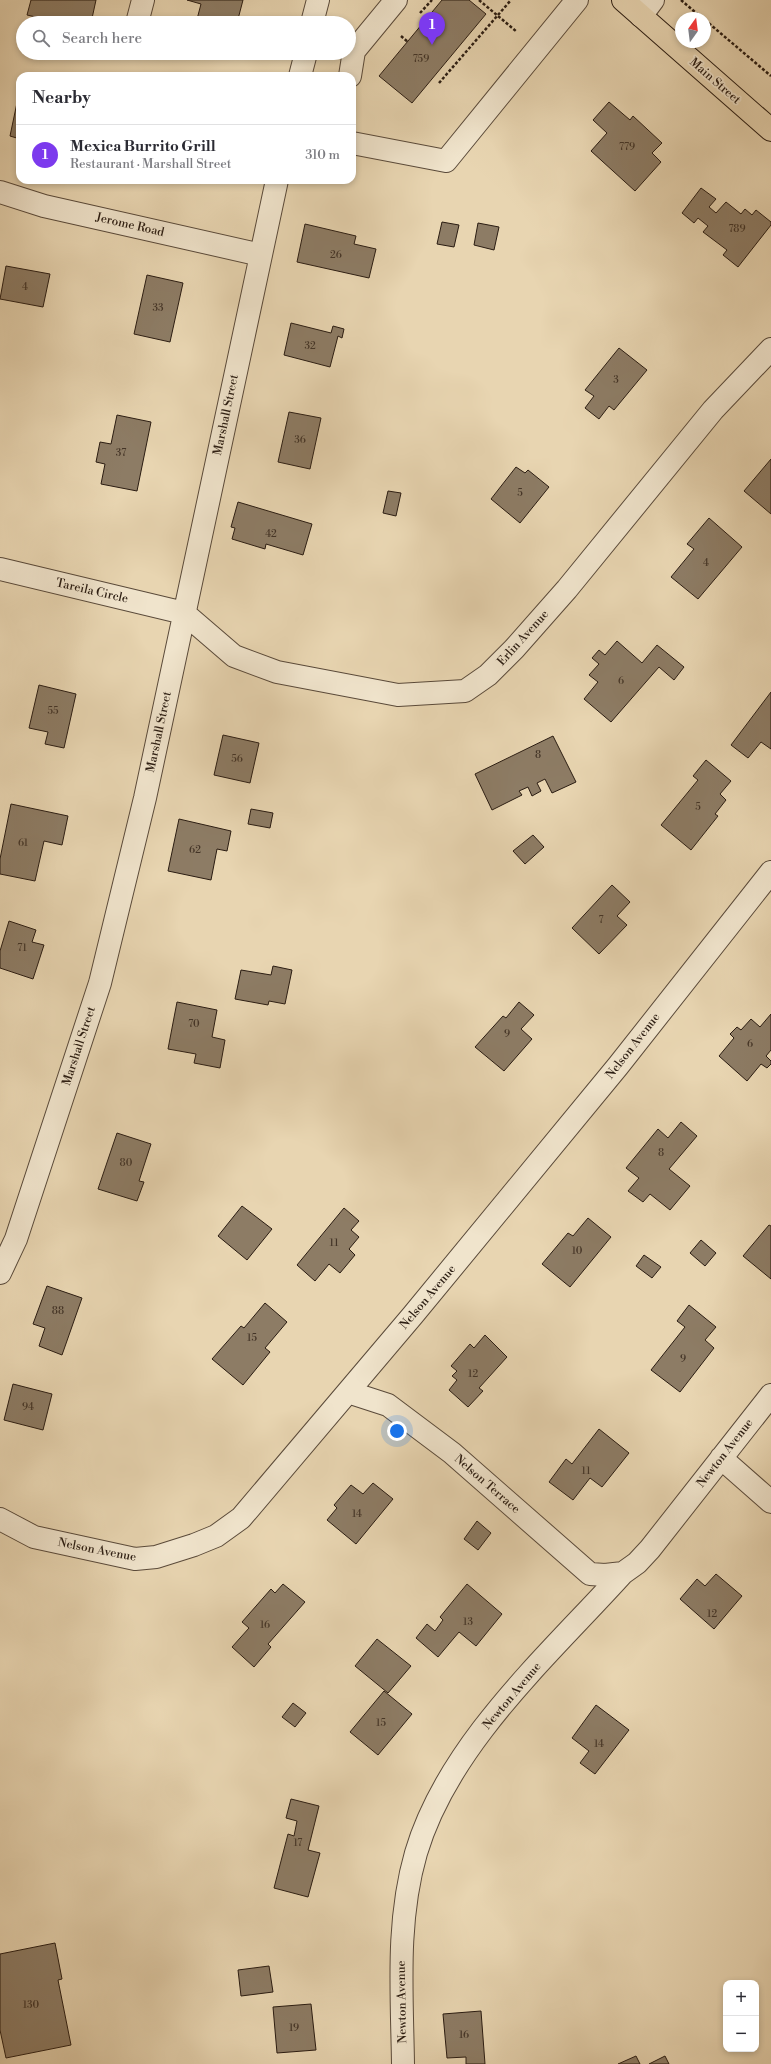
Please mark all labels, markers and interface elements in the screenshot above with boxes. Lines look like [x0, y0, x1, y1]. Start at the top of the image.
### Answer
pin: 1 [419, 12, 445, 45]
north arrow [675, 12, 711, 48]
search box [16, 16, 356, 60]
icon: search [30, 27, 52, 49]
text: Search here [62, 29, 142, 48]
house number: 759 [413, 53, 429, 65]
street label: Main Street [686, 55, 744, 108]
text: Nearby [32, 87, 91, 109]
text: Mexica Burrito Grill [70, 137, 216, 156]
house number: 779 [619, 141, 635, 153]
text: 1 [42, 147, 48, 163]
text: 310 m [305, 147, 340, 163]
text: Restaurant · Marshall Street [70, 156, 231, 172]
street label: Jerome Road [93, 210, 166, 240]
house number: 789 [728, 223, 746, 235]
house number: 26 [330, 249, 342, 261]
house number: 4 [22, 281, 28, 293]
house number: 33 [152, 302, 164, 314]
house number: 32 [304, 340, 316, 352]
street label: Marshall Street [210, 372, 242, 457]
house number: 3 [613, 374, 619, 386]
house number: 36 [294, 434, 306, 446]
house number: 37 [116, 447, 126, 459]
house number: 5 [517, 487, 523, 499]
house number: 42 [265, 528, 277, 540]
house number: 4 [703, 557, 709, 569]
street label: Tareila Circle [54, 575, 130, 607]
street label: Erlin Avenue [494, 607, 552, 669]
house number: 6 [618, 675, 624, 687]
street label: Marshall Street [143, 689, 175, 774]
house number: 55 [47, 705, 59, 717]
house number: 8 [535, 749, 541, 761]
house number: 56 [231, 753, 243, 765]
house number: 5 [695, 801, 701, 813]
house number: 61 [18, 837, 29, 849]
house number: 62 [189, 844, 201, 856]
house number: 7 [598, 914, 604, 926]
house number: 71 [17, 942, 28, 954]
street label: Marshall Street [59, 1004, 99, 1088]
street label: Nelson Avenue [603, 1010, 663, 1082]
house number: 70 [188, 1018, 200, 1030]
house number: 9 [504, 1028, 510, 1040]
house number: 6 [747, 1038, 753, 1050]
house number: 8 [658, 1147, 664, 1159]
house number: 80 [120, 1157, 133, 1169]
house number: 11 [330, 1237, 339, 1249]
house number: 10 [572, 1245, 583, 1257]
street label: Nelson Avenue [397, 1262, 459, 1332]
house number: 88 [52, 1305, 64, 1317]
house number: 15 [247, 1332, 257, 1344]
house number: 9 [680, 1353, 686, 1365]
house number: 12 [468, 1368, 478, 1380]
house number: 94 [22, 1401, 34, 1413]
street label: Newton Avenue [694, 1416, 756, 1490]
your location [387, 1421, 407, 1441]
street label: Nelson Terrace [451, 1451, 523, 1517]
house number: 11 [582, 1465, 591, 1477]
house number: 14 [352, 1508, 362, 1520]
street label: Nelson Avenue [57, 1535, 137, 1565]
house number: 12 [707, 1608, 717, 1620]
house number: 13 [463, 1616, 473, 1628]
house number: 16 [260, 1619, 270, 1631]
street label: Newton Avenue [480, 1659, 544, 1733]
house number: 15 [376, 1717, 386, 1729]
house number: 14 [594, 1738, 604, 1750]
house number: 17 [294, 1837, 302, 1849]
street label: Newton Avenue [394, 1960, 410, 2044]
map controls [723, 1980, 759, 2052]
button: + [723, 1980, 759, 2016]
house number: 130 [23, 1999, 40, 2011]
button: − [723, 2016, 759, 2052]
house number: 19 [289, 2022, 299, 2034]
house number: 16 [459, 2029, 469, 2041]

